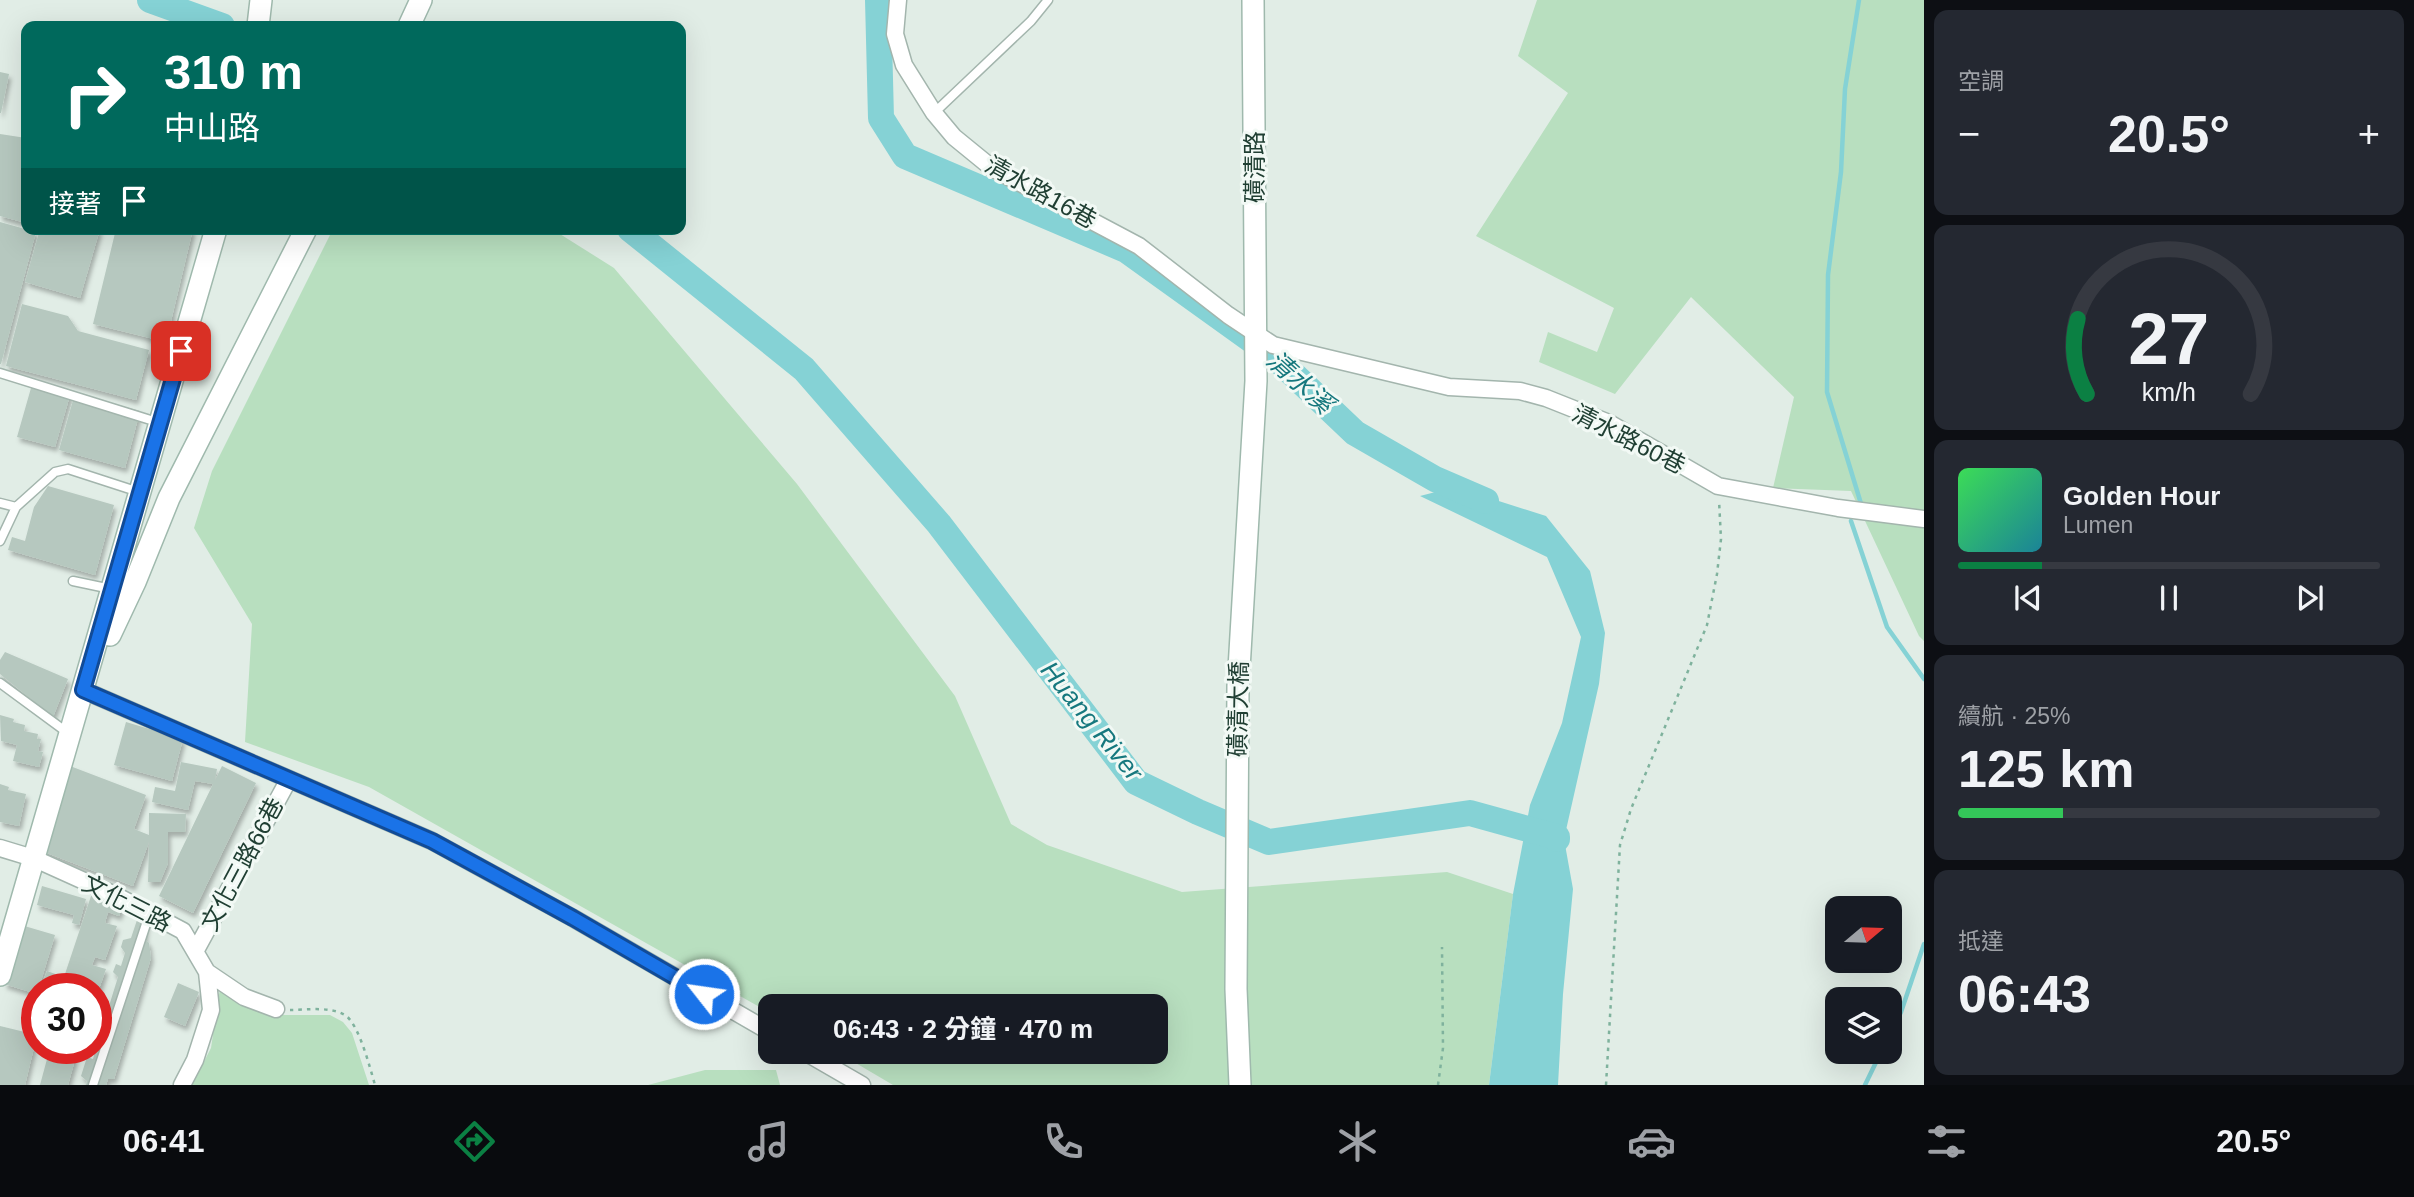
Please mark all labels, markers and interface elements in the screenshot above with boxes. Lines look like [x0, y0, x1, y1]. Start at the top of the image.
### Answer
text: 310 m [164, 45, 303, 99]
icon: right [49, 49, 140, 140]
text: 空調 [1958, 68, 2004, 94]
text: 20.5° [2108, 105, 2230, 163]
text: 中山路 [164, 110, 260, 146]
text: − [1958, 113, 1980, 155]
text: + [2358, 113, 2380, 155]
street label: 磺清路 [1241, 131, 1268, 203]
street label: 清水路16巷 [981, 150, 1101, 234]
icon: arrive [115, 182, 153, 220]
text: 接著 [49, 189, 101, 219]
text: 27 [2129, 298, 2209, 379]
pin [151, 321, 211, 381]
icon: arrive [162, 332, 200, 370]
water label: 清水溪 [1261, 345, 1342, 422]
text: km/h [2142, 377, 2196, 405]
street label: 清水路60巷 [1568, 399, 1690, 479]
text: Golden Hour [2063, 481, 2220, 511]
text: Lumen [2063, 512, 2133, 538]
icon: previous [2009, 579, 2047, 617]
icon: pause [2150, 579, 2188, 617]
icon: next [2291, 579, 2329, 617]
water label: Huang River [1035, 655, 1150, 788]
street label: 磺清大橋 [1224, 661, 1252, 757]
text: 續航 · 25% [1958, 703, 2070, 729]
text: 125 km [1958, 740, 2134, 798]
street label: 文化三路66巷 [196, 793, 288, 935]
street label: 文化三路 [78, 869, 176, 937]
north arrow [1825, 896, 1902, 973]
map controls [1825, 896, 1902, 1064]
text: 抵達 [1958, 928, 2004, 954]
position arrow [667, 957, 741, 1031]
text: 06:43 [1958, 965, 2091, 1023]
speed limit sign: 30 [21, 973, 112, 1064]
button: layers [1825, 987, 1902, 1064]
text: 06:43 · 2 分鐘 · 470 m [833, 1014, 1093, 1044]
icon: directions [450, 1117, 499, 1166]
icon: music [744, 1117, 793, 1166]
icon: phone [1039, 1117, 1088, 1166]
icon: climate [1333, 1117, 1382, 1166]
icon: car [1627, 1117, 1676, 1166]
icon: filters [1922, 1117, 1971, 1166]
text: 06:41 [123, 1123, 205, 1159]
text: 20.5° [2216, 1123, 2291, 1159]

